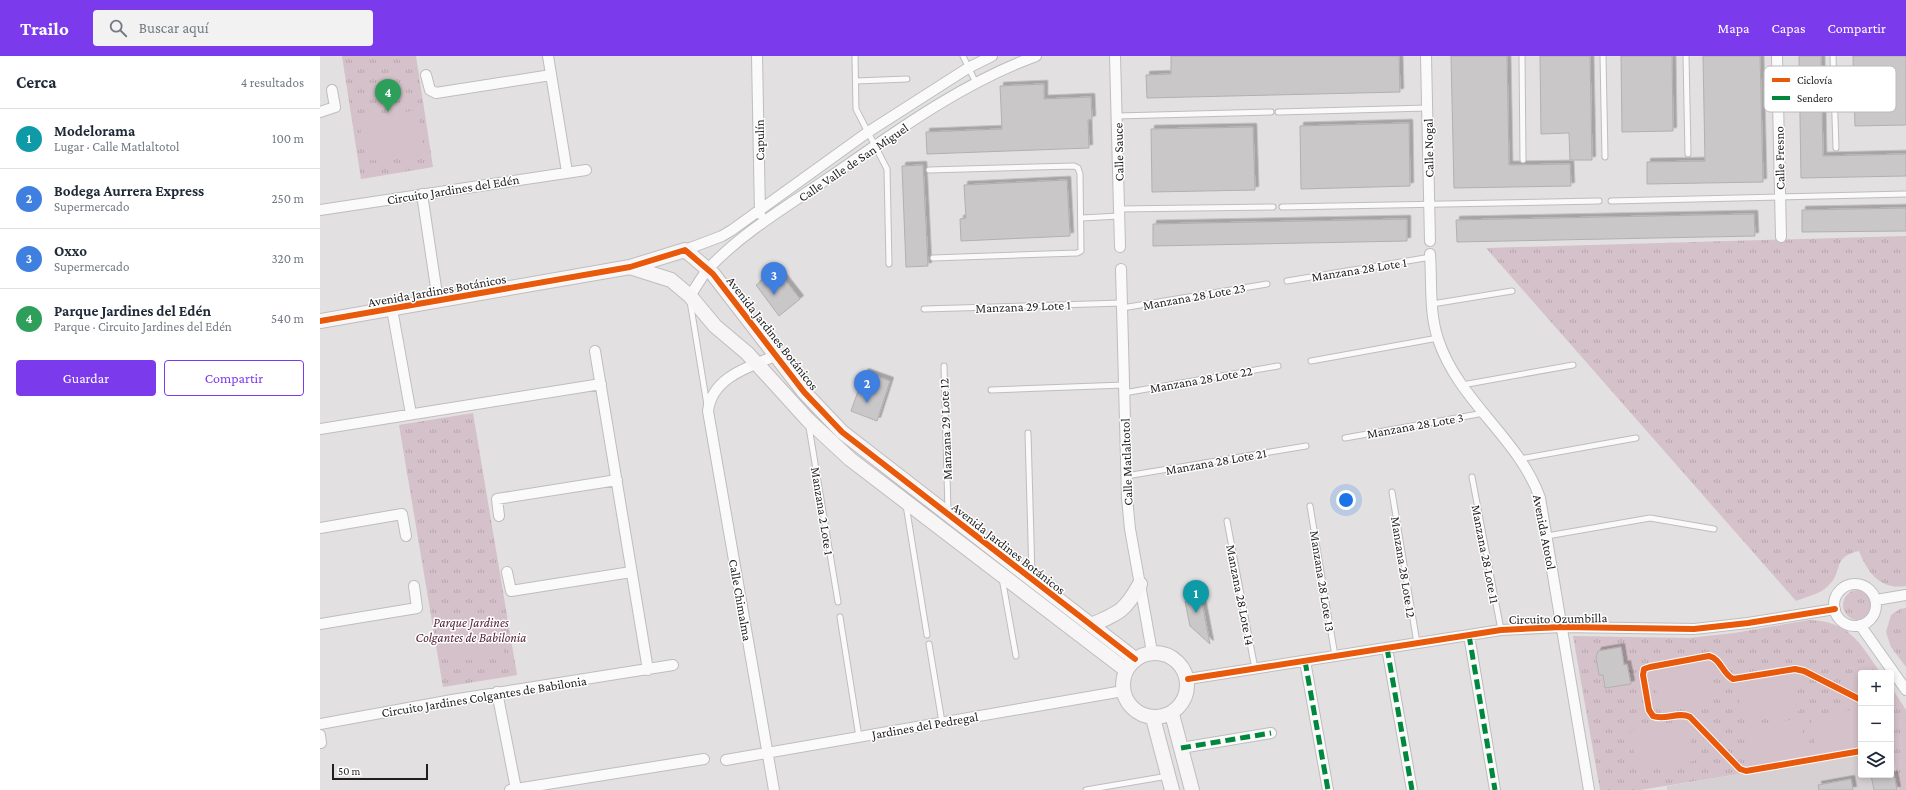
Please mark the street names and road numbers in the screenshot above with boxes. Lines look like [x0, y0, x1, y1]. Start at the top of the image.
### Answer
street label: Calle Nogal [1420, 118, 1437, 178]
street label: Capulín [752, 119, 767, 161]
street label: Calle Valle de San Miguel [795, 120, 912, 205]
street label: Calle Sauce [1110, 122, 1127, 181]
street label: Calle Fresno [1771, 126, 1788, 190]
street label: Circuito Jardines del Edén [386, 172, 520, 207]
street label: Manzana 28 Lote 1 [1310, 255, 1408, 284]
street label: Avenida Jardines Botánicos [367, 271, 507, 310]
street label: Avenida Jardines Botánicos [724, 273, 822, 393]
street label: Manzana 28 Lote 23 [1142, 280, 1247, 313]
street label: Manzana 29 Lote 1 [975, 297, 1071, 316]
street label: Manzana 28 Lote 22 [1149, 363, 1254, 396]
street label: Manzana 29 Lote 12 [936, 378, 955, 480]
street label: Manzana 28 Lote 3 [1366, 410, 1465, 441]
street label: Calle Matlaltotol [1117, 418, 1136, 506]
street label: Manzana 28 Lote 21 [1164, 445, 1268, 478]
street label: Manzana 2 Lote 1 [808, 466, 837, 556]
street label: Avenida Atotol [1530, 493, 1559, 572]
street label: Avenida Jardines Botánicos [949, 499, 1069, 597]
street label: Manzana 28 Lote 11 [1469, 503, 1502, 605]
street label: Manzana 28 Lote 12 [1388, 515, 1419, 619]
street label: Manzana 28 Lote 13 [1307, 529, 1338, 633]
street label: Manzana 28 Lote 14 [1223, 543, 1258, 647]
street label: Calle Chimalma [726, 558, 755, 642]
street label: Circuito Ozumbilla [1509, 610, 1607, 627]
street label: Circuito Jardines Colgantes de Babilonia [380, 673, 588, 720]
street label: Jardines del Pedregal [870, 709, 980, 742]

